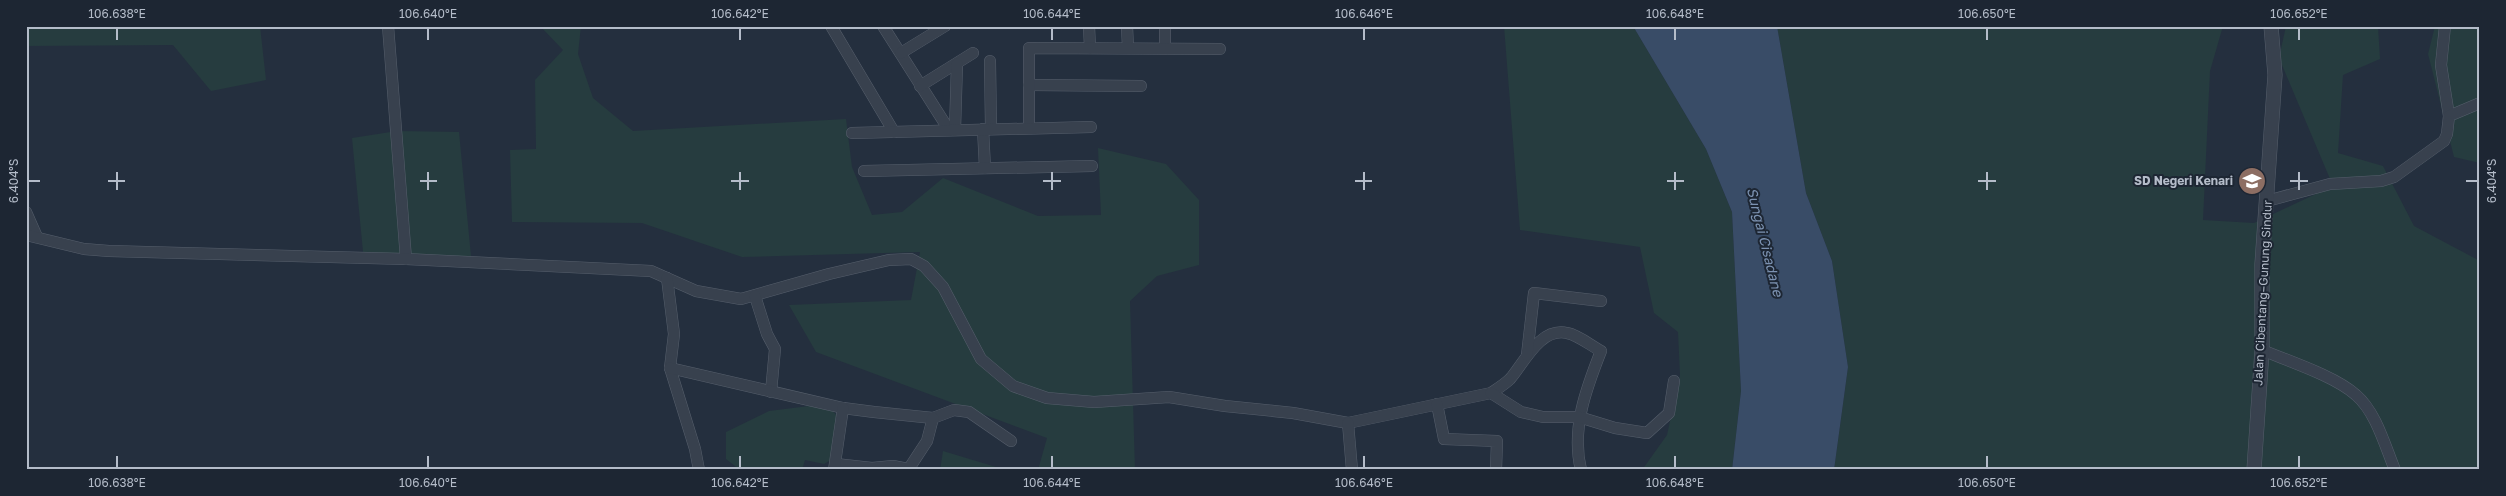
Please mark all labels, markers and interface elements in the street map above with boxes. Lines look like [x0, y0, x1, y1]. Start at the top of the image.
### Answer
text: 106.638°E [88, 6, 146, 21]
text: 106.640°E [399, 6, 457, 21]
text: 106.642°E [711, 6, 769, 21]
text: 106.644°E [1023, 6, 1081, 21]
text: 106.646°E [1335, 6, 1393, 21]
text: 106.648°E [1646, 6, 1704, 21]
text: 106.650°E [1958, 6, 2016, 21]
text: 106.652°E [2270, 6, 2328, 21]
text: 6.404°S [6, 158, 21, 203]
text: 6.404°S [2484, 158, 2499, 203]
school or university icon: SD Negeri Kenari [2237, 166, 2267, 196]
place label: SD Negeri Kenari [2134, 173, 2233, 188]
water label: Sungai Cisadane [1744, 186, 1787, 299]
street label: Jalan Cibentang–Gunung Sindur [2250, 199, 2275, 386]
text: 106.638°E [88, 475, 146, 490]
text: 106.640°E [399, 475, 457, 490]
text: 106.642°E [711, 475, 769, 490]
text: 106.644°E [1023, 475, 1081, 490]
text: 106.646°E [1335, 475, 1393, 490]
text: 106.648°E [1646, 475, 1704, 490]
text: 106.650°E [1958, 475, 2016, 490]
text: 106.652°E [2270, 475, 2328, 490]

